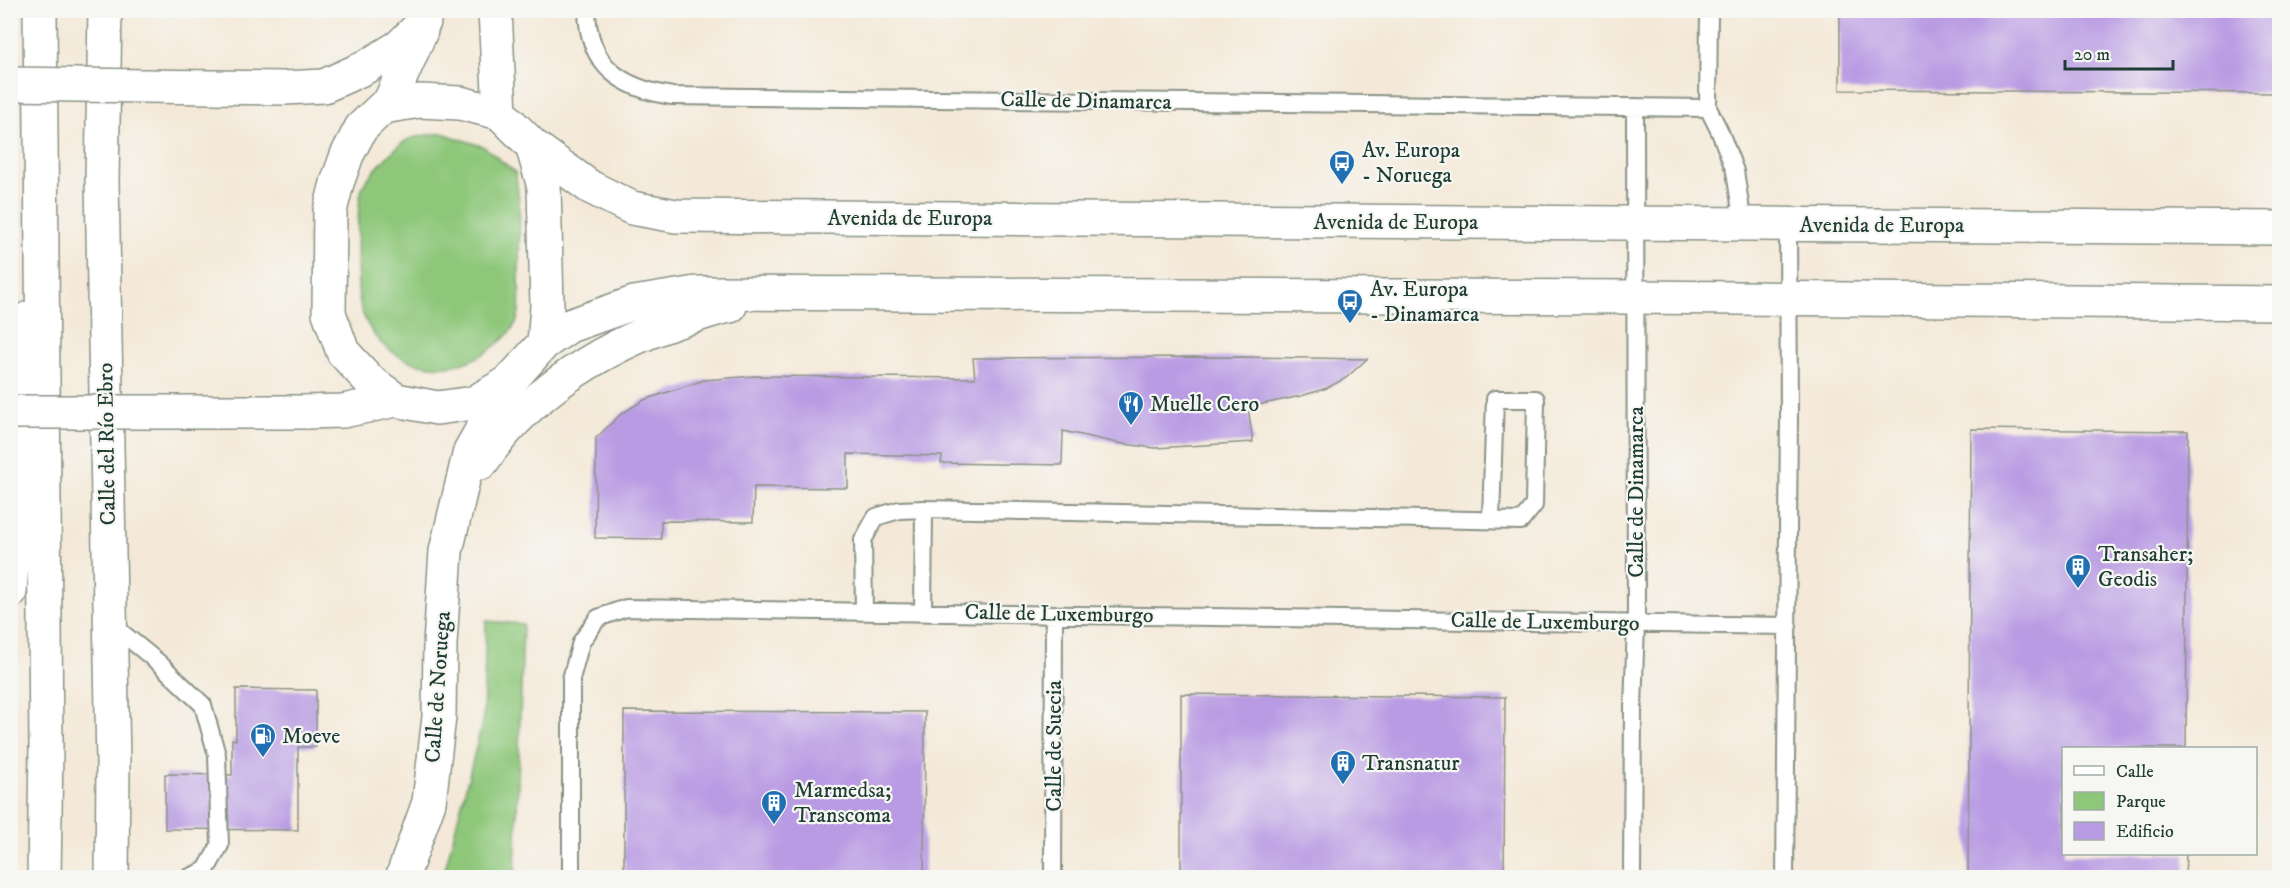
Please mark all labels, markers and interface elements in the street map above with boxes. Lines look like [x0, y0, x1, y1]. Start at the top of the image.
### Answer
scale bar [2065, 33, 2173, 71]
text: 20 m [2074, 44, 2110, 66]
street label: Calle de Dinamarca [1000, 86, 1173, 116]
place label: Av. Europa - Noruega [1362, 137, 1461, 189]
bus stop icon: Av. Europa - Noruega [1327, 148, 1357, 186]
street label: Avenida de Europa [828, 205, 993, 232]
street label: Avenida de Europa [1314, 209, 1479, 236]
street label: Avenida de Europa [1800, 212, 1965, 239]
place label: Av. Europa - Dinamarca [1370, 276, 1480, 328]
bus stop icon: Av. Europa - Dinamarca [1335, 287, 1365, 325]
street label: Calle del Río Ebro [92, 362, 122, 526]
restaurant icon: Muelle Cero [1116, 389, 1146, 427]
place label: Muelle Cero [1150, 391, 1259, 418]
street label: Calle de Dinamarca [1623, 406, 1650, 578]
place label: Transaher; Geodis [2098, 541, 2193, 593]
building icon: Transaher; Geodis [2063, 552, 2093, 590]
street label: Calle de Luxemburgo [964, 599, 1154, 629]
street label: Calle de Luxemburgo [1450, 607, 1640, 637]
street label: Calle de Noruega [419, 610, 457, 764]
street label: Calle de Suecia [1041, 680, 1068, 812]
fuel station icon: Moeve [248, 721, 278, 759]
place label: Moeve [282, 723, 340, 750]
legend [2062, 747, 2257, 855]
building icon: Transnatur [1328, 748, 1358, 786]
place label: Transnatur [1362, 750, 1460, 777]
text: Calle [2116, 761, 2154, 783]
place label: Marmedsa; Transcoma [794, 777, 891, 829]
building icon: Marmedsa; Transcoma [759, 788, 789, 826]
text: Parque [2116, 791, 2166, 813]
text: Edificio [2116, 821, 2174, 843]

